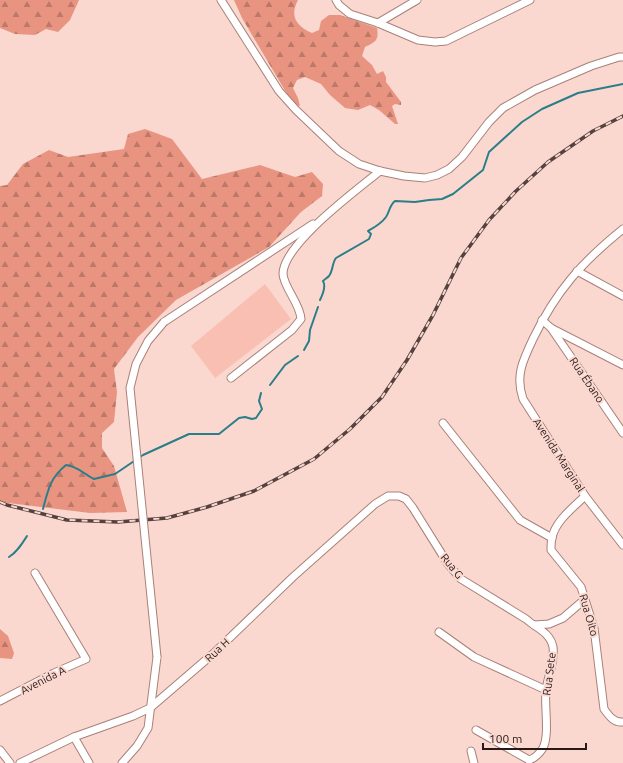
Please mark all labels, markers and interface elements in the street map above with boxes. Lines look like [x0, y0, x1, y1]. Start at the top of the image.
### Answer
street label: Rua Ébano [567, 354, 607, 405]
street label: Avenida Marginal [531, 416, 587, 494]
street label: Rua G [438, 551, 466, 581]
street label: Rua Oito [577, 593, 601, 637]
street label: Rua H [202, 636, 232, 664]
street label: Rua Sete [540, 652, 558, 696]
street label: Avenida A [18, 663, 68, 697]
scale bar [483, 725, 586, 751]
text: 100 m [489, 732, 522, 745]

